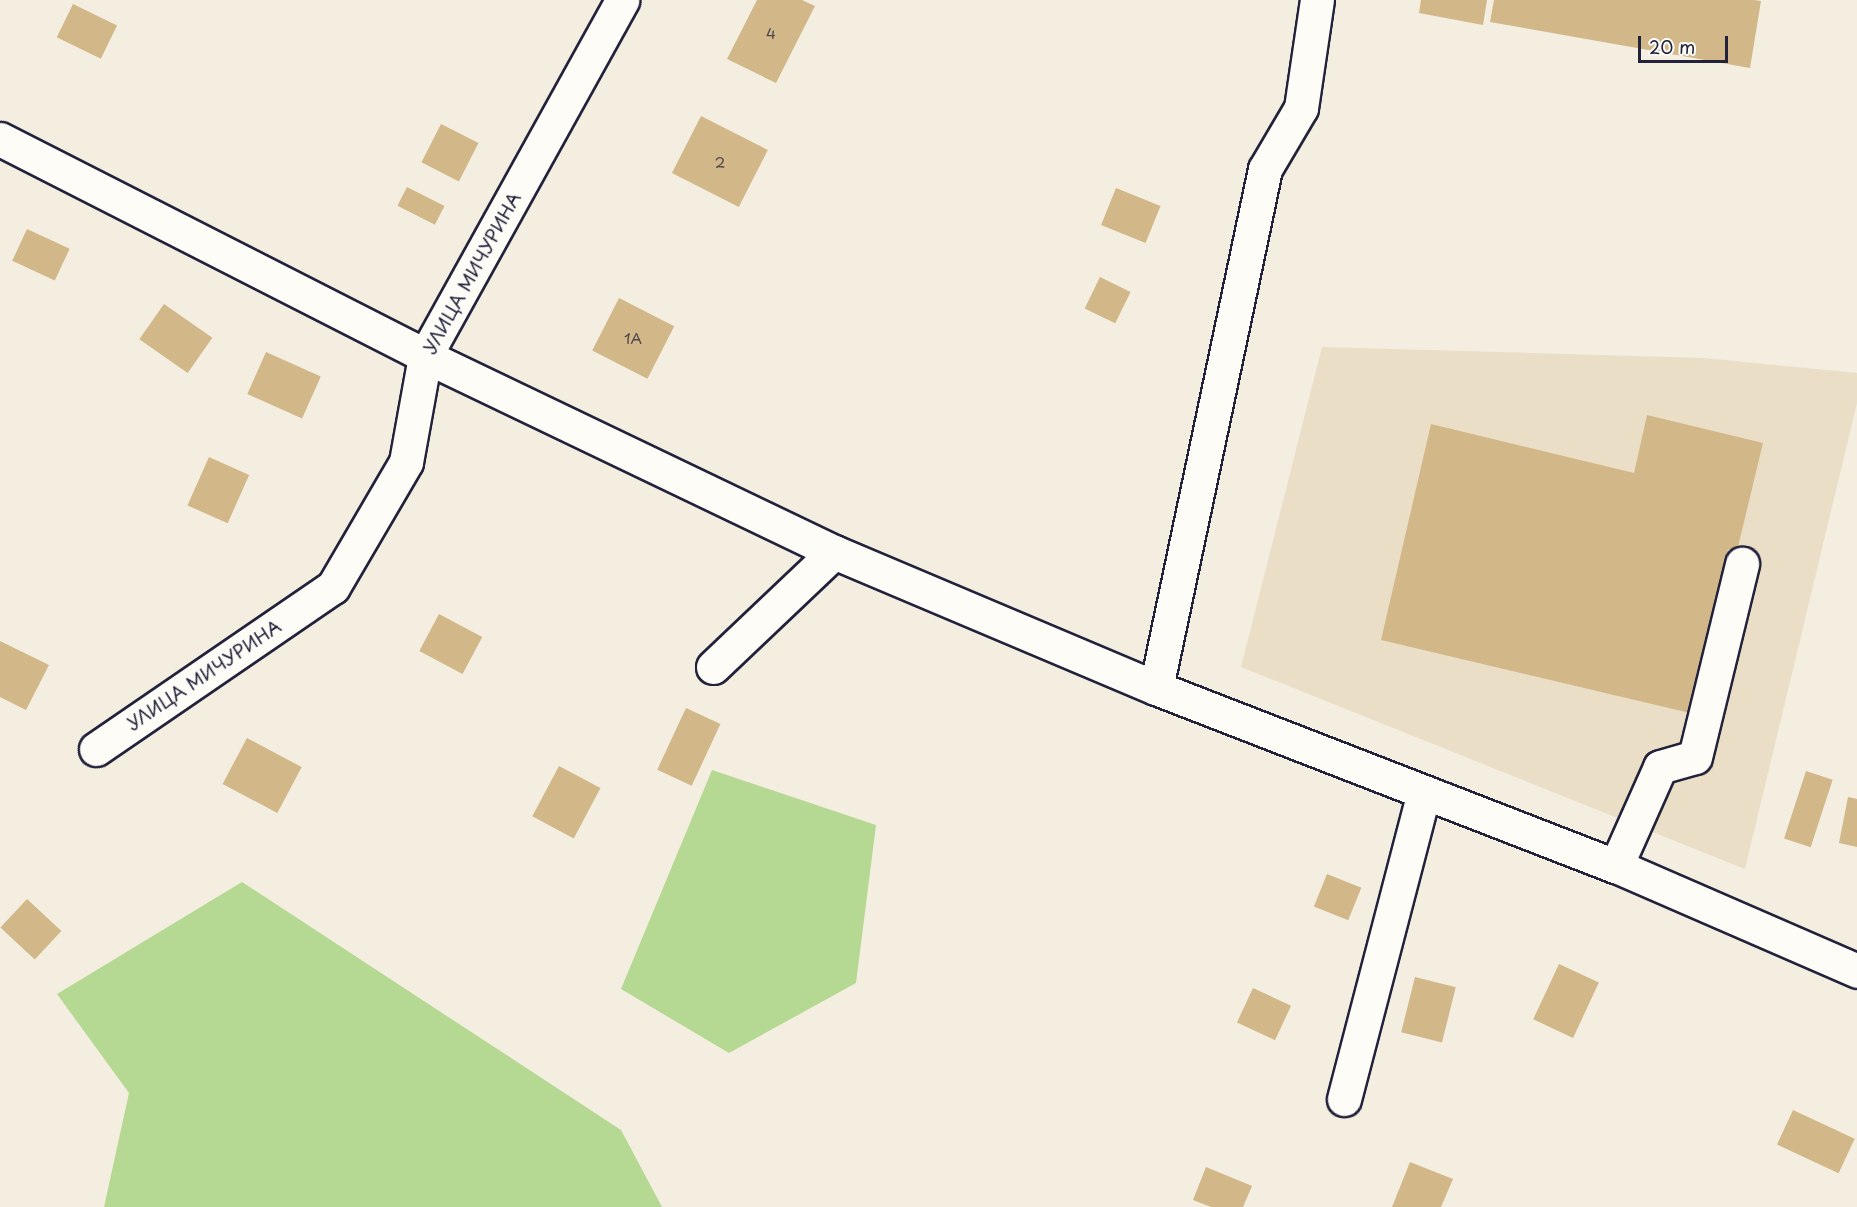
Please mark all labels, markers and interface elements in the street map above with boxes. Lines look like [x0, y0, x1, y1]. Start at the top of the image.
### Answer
house number: 4 [766, 24, 776, 42]
scale bar [1641, 24, 1731, 62]
text: 20 m [1649, 33, 1695, 60]
house number: 2 [715, 153, 725, 171]
street label: УЛИЦА МИЧУРИНА [418, 188, 526, 358]
house number: 1А [624, 329, 642, 347]
street label: УЛИЦА МИЧУРИНА [122, 615, 286, 735]

